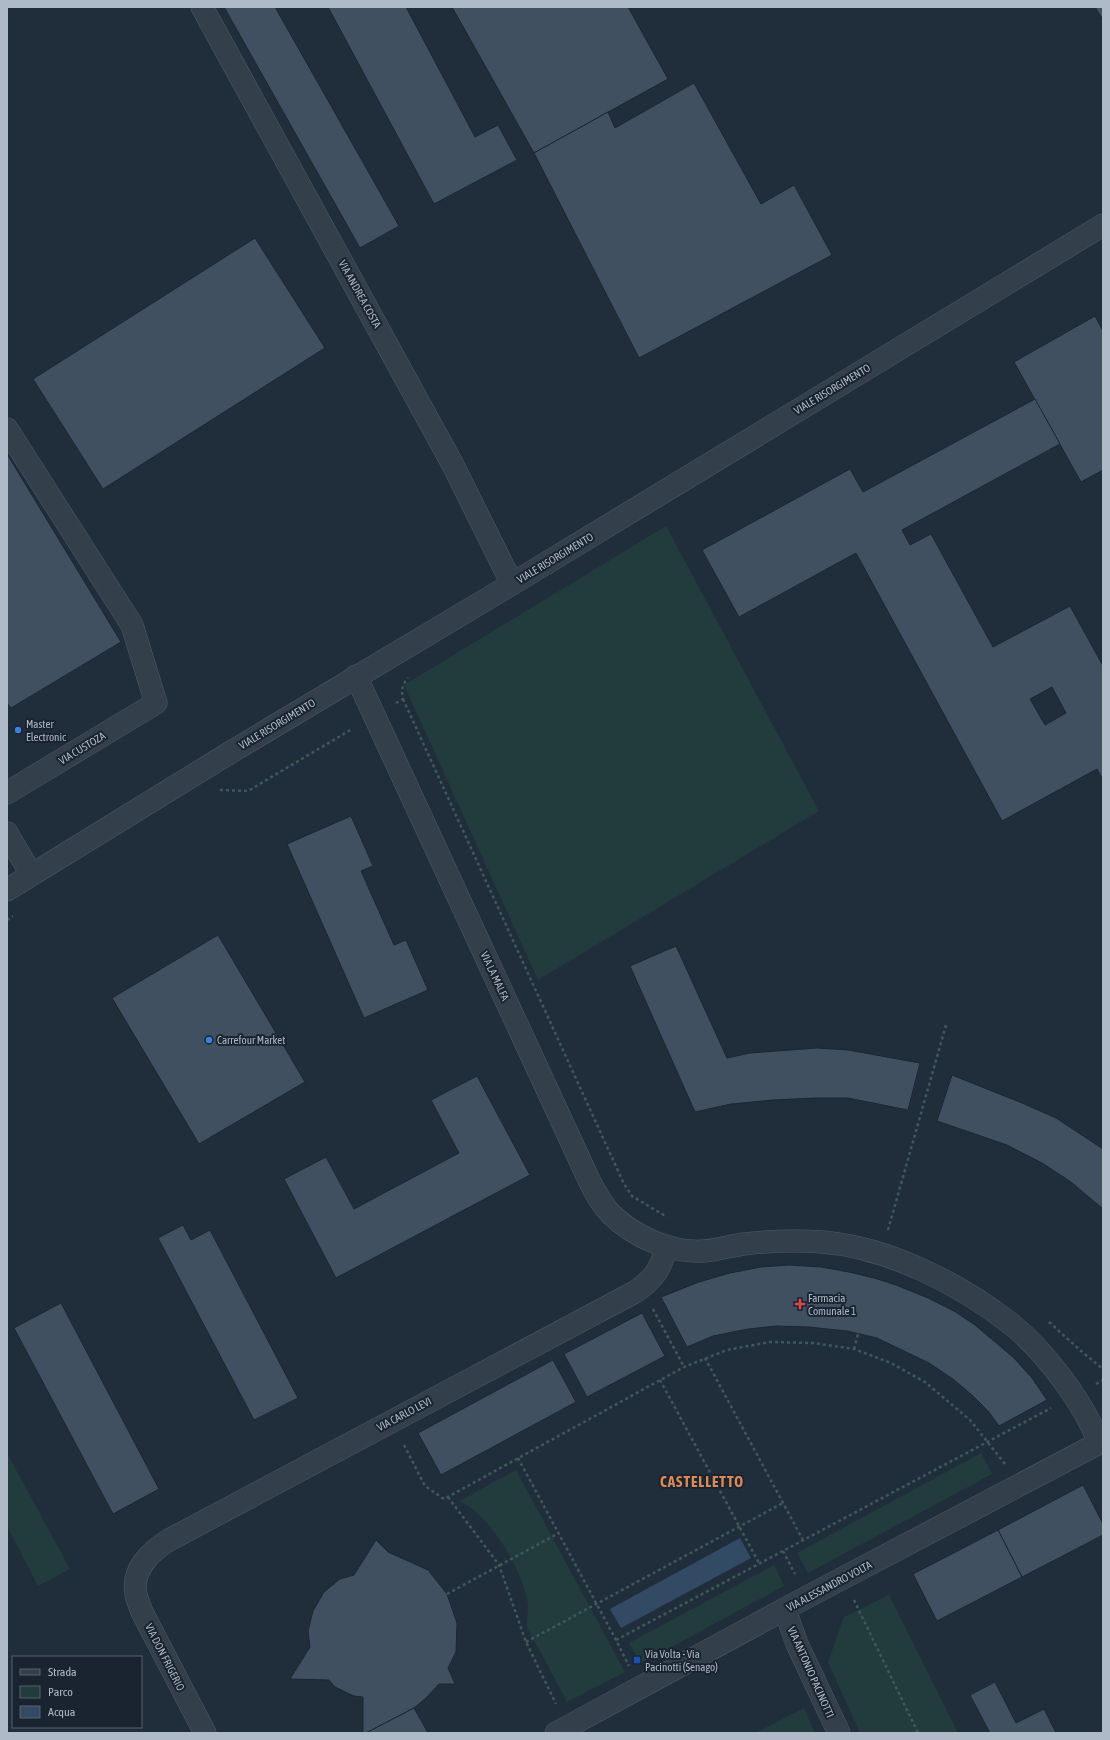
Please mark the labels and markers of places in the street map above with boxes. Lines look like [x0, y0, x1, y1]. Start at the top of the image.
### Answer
place label: Master Electronic [26, 718, 67, 743]
marker: Master Electronic [13, 725, 23, 735]
place label: Carrefour Market [217, 1034, 285, 1046]
marker: Carrefour Market [204, 1035, 214, 1045]
place label: Farmacia Comunale 1 [808, 1292, 856, 1317]
marker: Farmacia Comunale 1 [795, 1299, 805, 1309]
place label: Via Volta - Via Pacinotti (Senago) [645, 1648, 718, 1673]
marker: Via Volta - Via Pacinotti (Senago) [632, 1655, 642, 1665]

